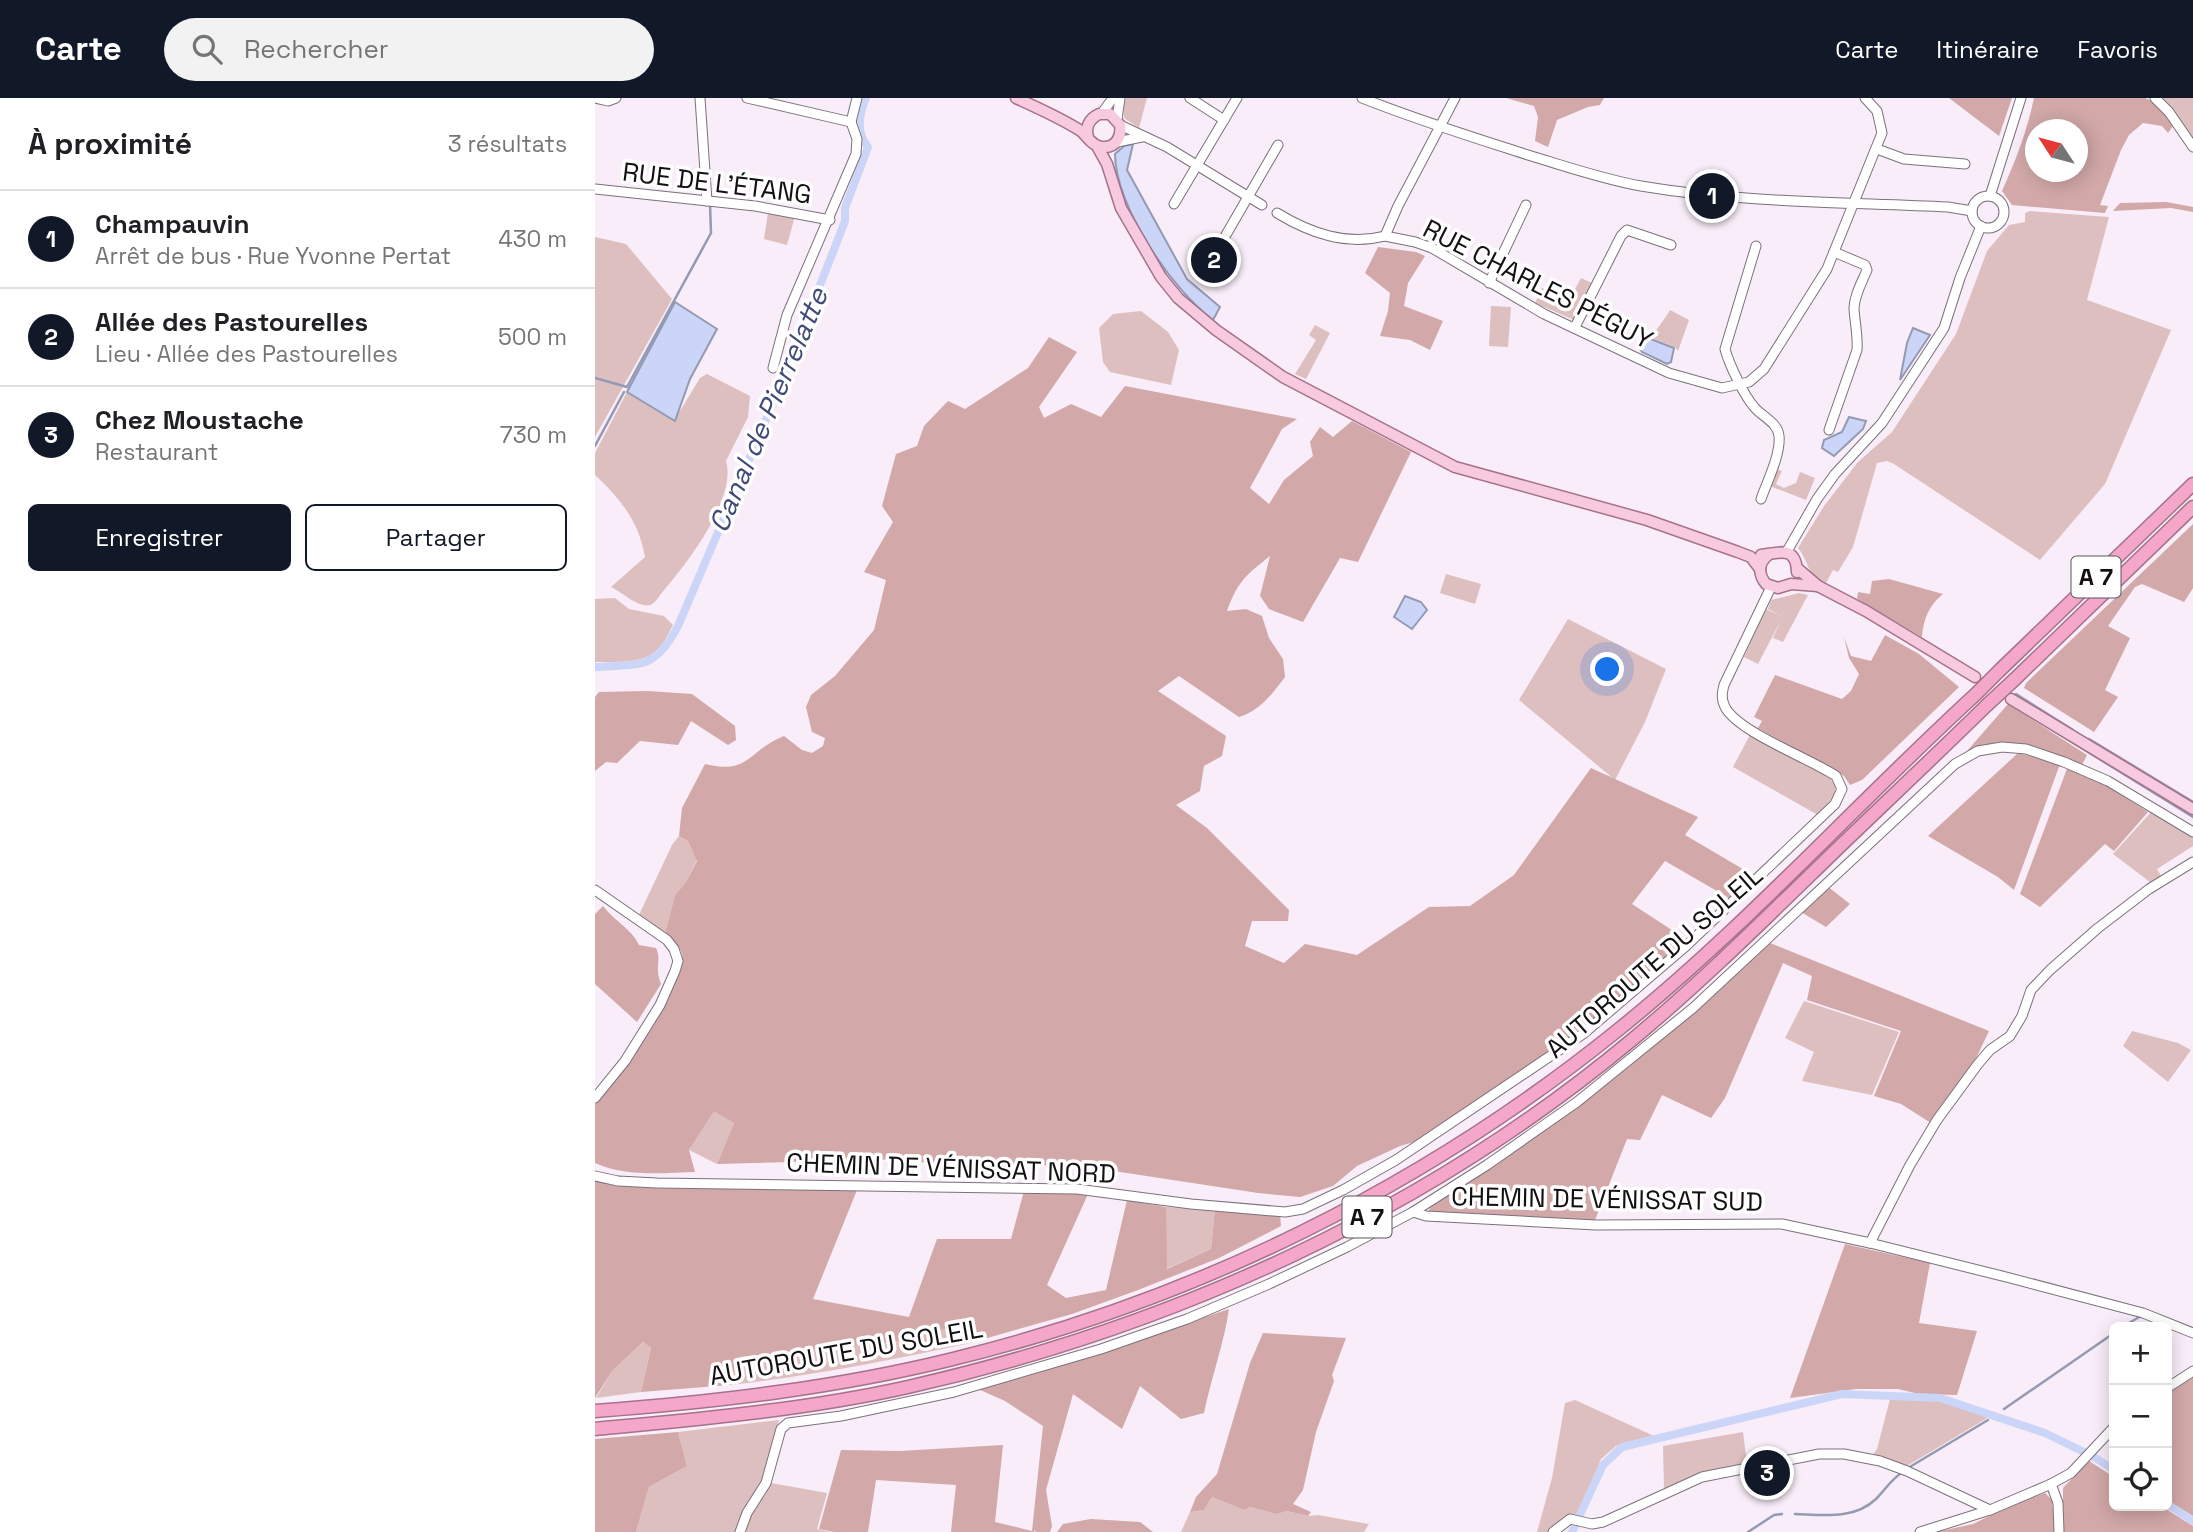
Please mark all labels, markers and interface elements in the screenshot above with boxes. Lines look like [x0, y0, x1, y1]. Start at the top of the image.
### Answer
search box [164, 18, 654, 81]
text: Carte [35, 28, 122, 70]
icon: search [188, 30, 226, 68]
text: Rechercher [244, 32, 389, 66]
text: Carte [1835, 34, 1898, 65]
text: Itinéraire [1936, 34, 2039, 65]
text: Favoris [2077, 34, 2158, 65]
north arrow [2025, 119, 2088, 182]
text: À proximité [28, 124, 192, 163]
text: 3 résultats [448, 129, 567, 159]
street label: RUE DE L'ÉTANG [620, 155, 814, 211]
pin: 1 [1689, 170, 1735, 222]
text: Champauvin [95, 207, 249, 241]
street label: RUE CHARLES PÉGUY [1417, 211, 1659, 357]
text: 1 [46, 224, 56, 254]
text: 430 m [498, 224, 567, 254]
pin: 2 [1191, 234, 1237, 286]
text: Arrêt de bus · Rue Yvonne Pertat [95, 241, 451, 271]
water label: Canal de Pierrelatte [700, 281, 836, 538]
text: Allée des Pastourelles [95, 305, 368, 339]
text: 2 [44, 322, 58, 352]
text: 500 m [498, 322, 567, 352]
text: Lieu · Allée des Pastourelles [95, 339, 398, 369]
text: Chez Moustache [95, 403, 304, 437]
text: 3 [44, 420, 58, 450]
text: 730 m [500, 420, 567, 450]
text: Restaurant [95, 437, 218, 467]
button: Enregistrer [28, 504, 291, 571]
button: Partager [305, 504, 567, 571]
road number: A 7 [2071, 556, 2121, 598]
your location [1590, 652, 1624, 686]
street label: AUTOROUTE DU SOLEIL [1538, 858, 1770, 1066]
street label: CHEMIN DE VÉNISSAT NORD [786, 1145, 1116, 1191]
street label: CHEMIN DE VÉNISSAT SUD [1451, 1179, 1763, 1219]
road number: A 7 [1343, 1196, 1391, 1238]
street label: AUTOROUTE DU SOLEIL [707, 1311, 985, 1393]
map controls [2109, 1322, 2172, 1511]
button: + [2109, 1322, 2172, 1385]
button: − [2109, 1385, 2172, 1448]
pin: 3 [1744, 1447, 1790, 1499]
button: locate [2109, 1448, 2172, 1511]

